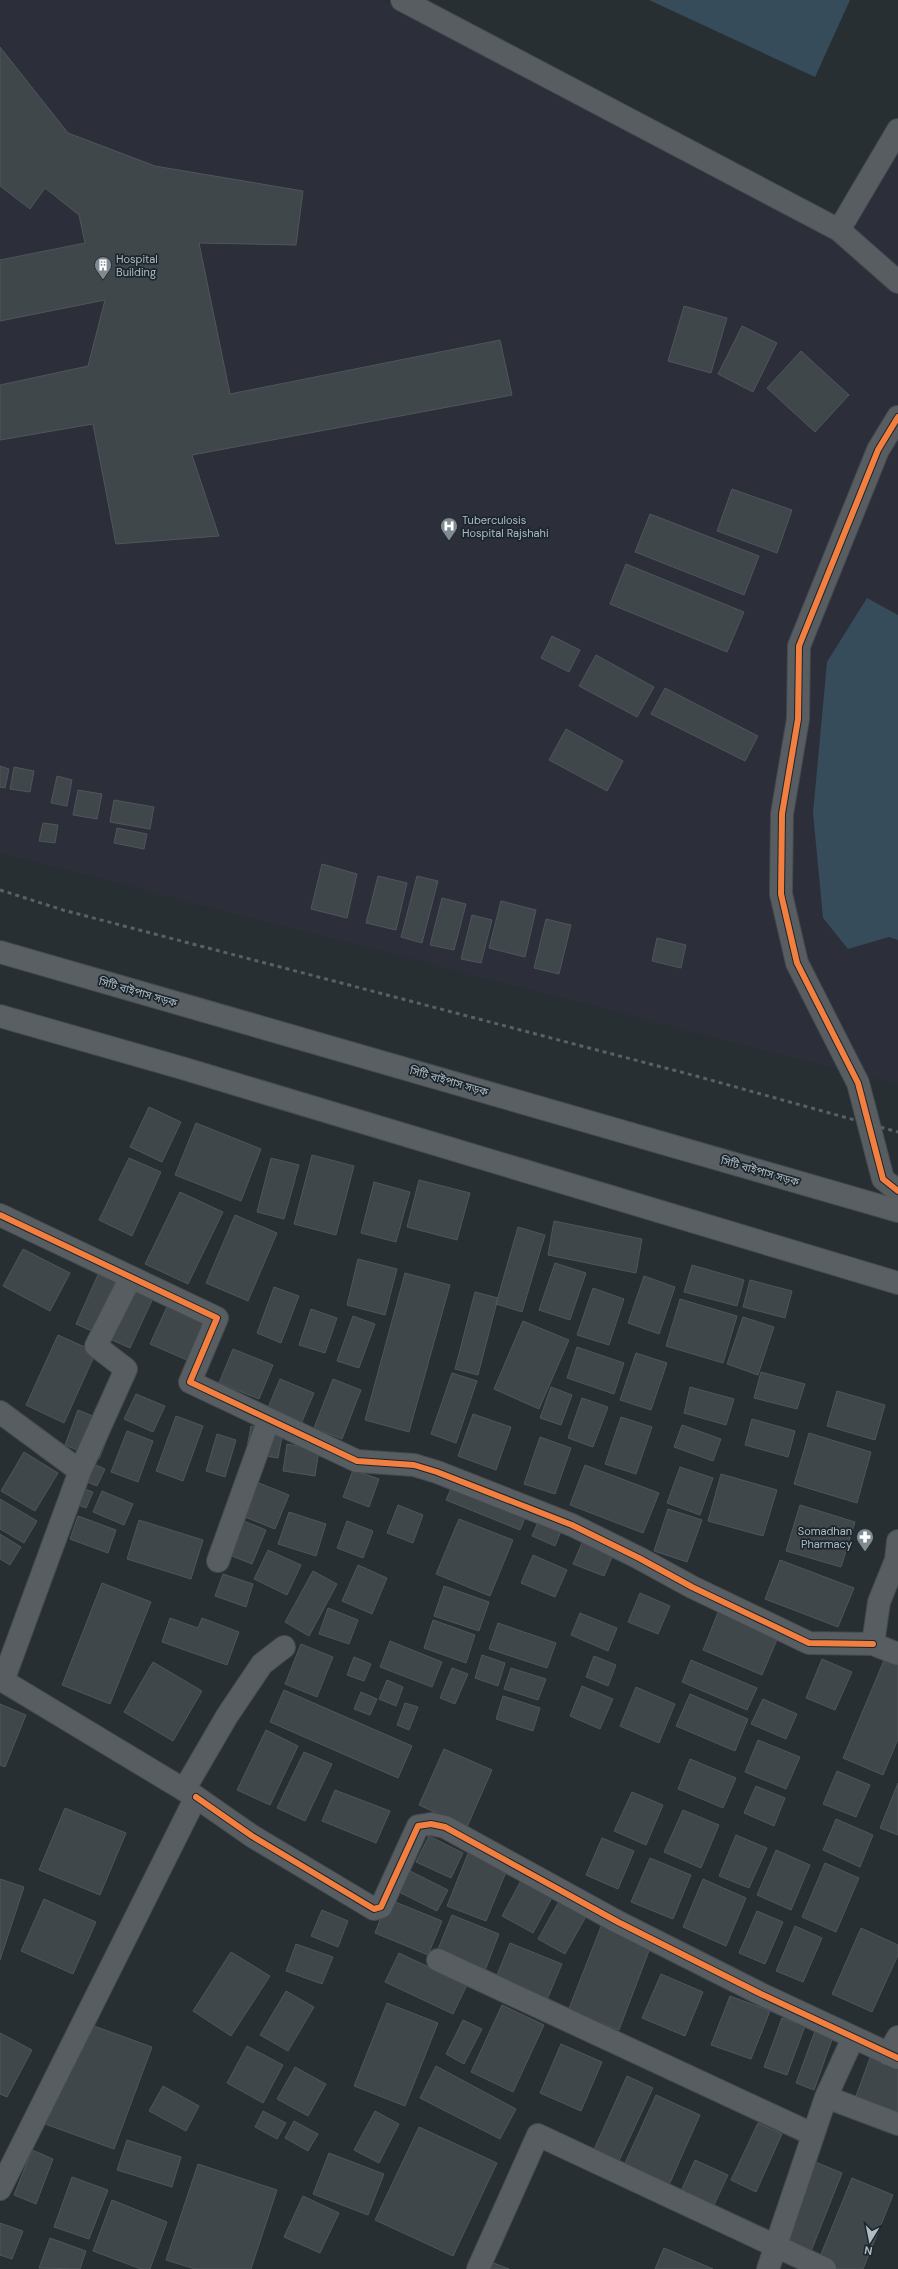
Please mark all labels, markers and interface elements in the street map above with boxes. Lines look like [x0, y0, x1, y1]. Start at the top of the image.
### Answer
place label: Hospital Building [116, 252, 158, 279]
building icon: Hospital Building [93, 255, 113, 280]
place label: Tuberculosis Hospital Rajshahi [462, 513, 549, 540]
hospital icon: Tuberculosis Hospital Rajshahi [439, 516, 459, 541]
street label: সিটি বাইপাস সড়ক [96, 974, 179, 1010]
street label: সিটি বাইপাস সড়ক [407, 1063, 490, 1099]
street label: সিটি বাইপাস সড়ক [718, 1153, 801, 1189]
place label: Somadhan Pharmacy [798, 1524, 852, 1551]
pharmacy icon: Somadhan Pharmacy [855, 1527, 875, 1552]
north arrow [850, 2221, 890, 2261]
text: N [863, 2243, 873, 2258]

